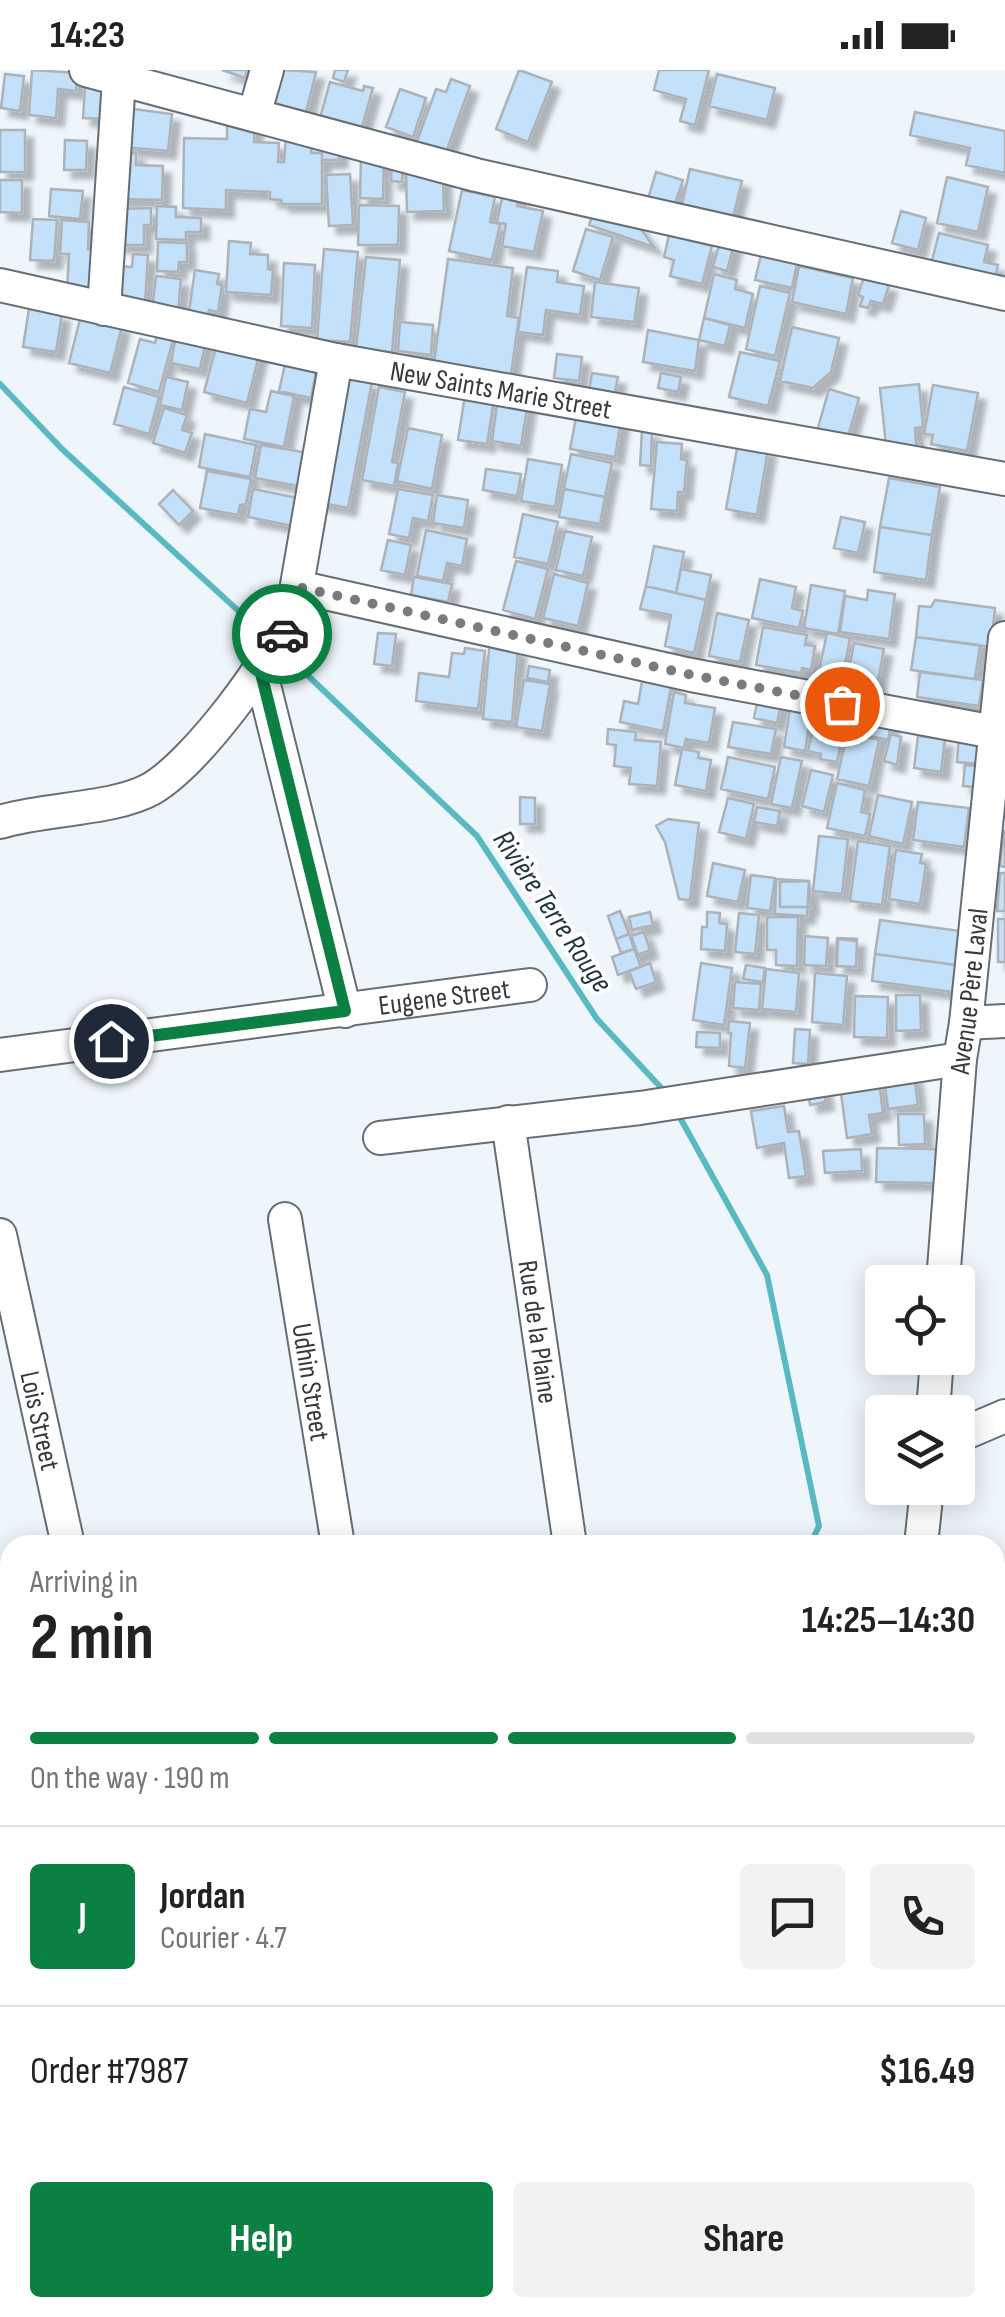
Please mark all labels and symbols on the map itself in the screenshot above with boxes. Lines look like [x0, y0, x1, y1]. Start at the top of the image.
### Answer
street label: New Saints Marie Street [388, 355, 614, 427]
courier [232, 584, 332, 684]
pin [800, 662, 885, 747]
water label: Rivière Terre Rouge [485, 824, 620, 1000]
street label: Avenue Père Laval [944, 907, 996, 1076]
street label: Eugene Street [377, 973, 512, 1023]
pin [69, 999, 154, 1084]
street label: Rue de la Plaine [510, 1258, 564, 1406]
street label: Udhin Street [284, 1321, 336, 1443]
street label: Lois Street [12, 1368, 66, 1474]

